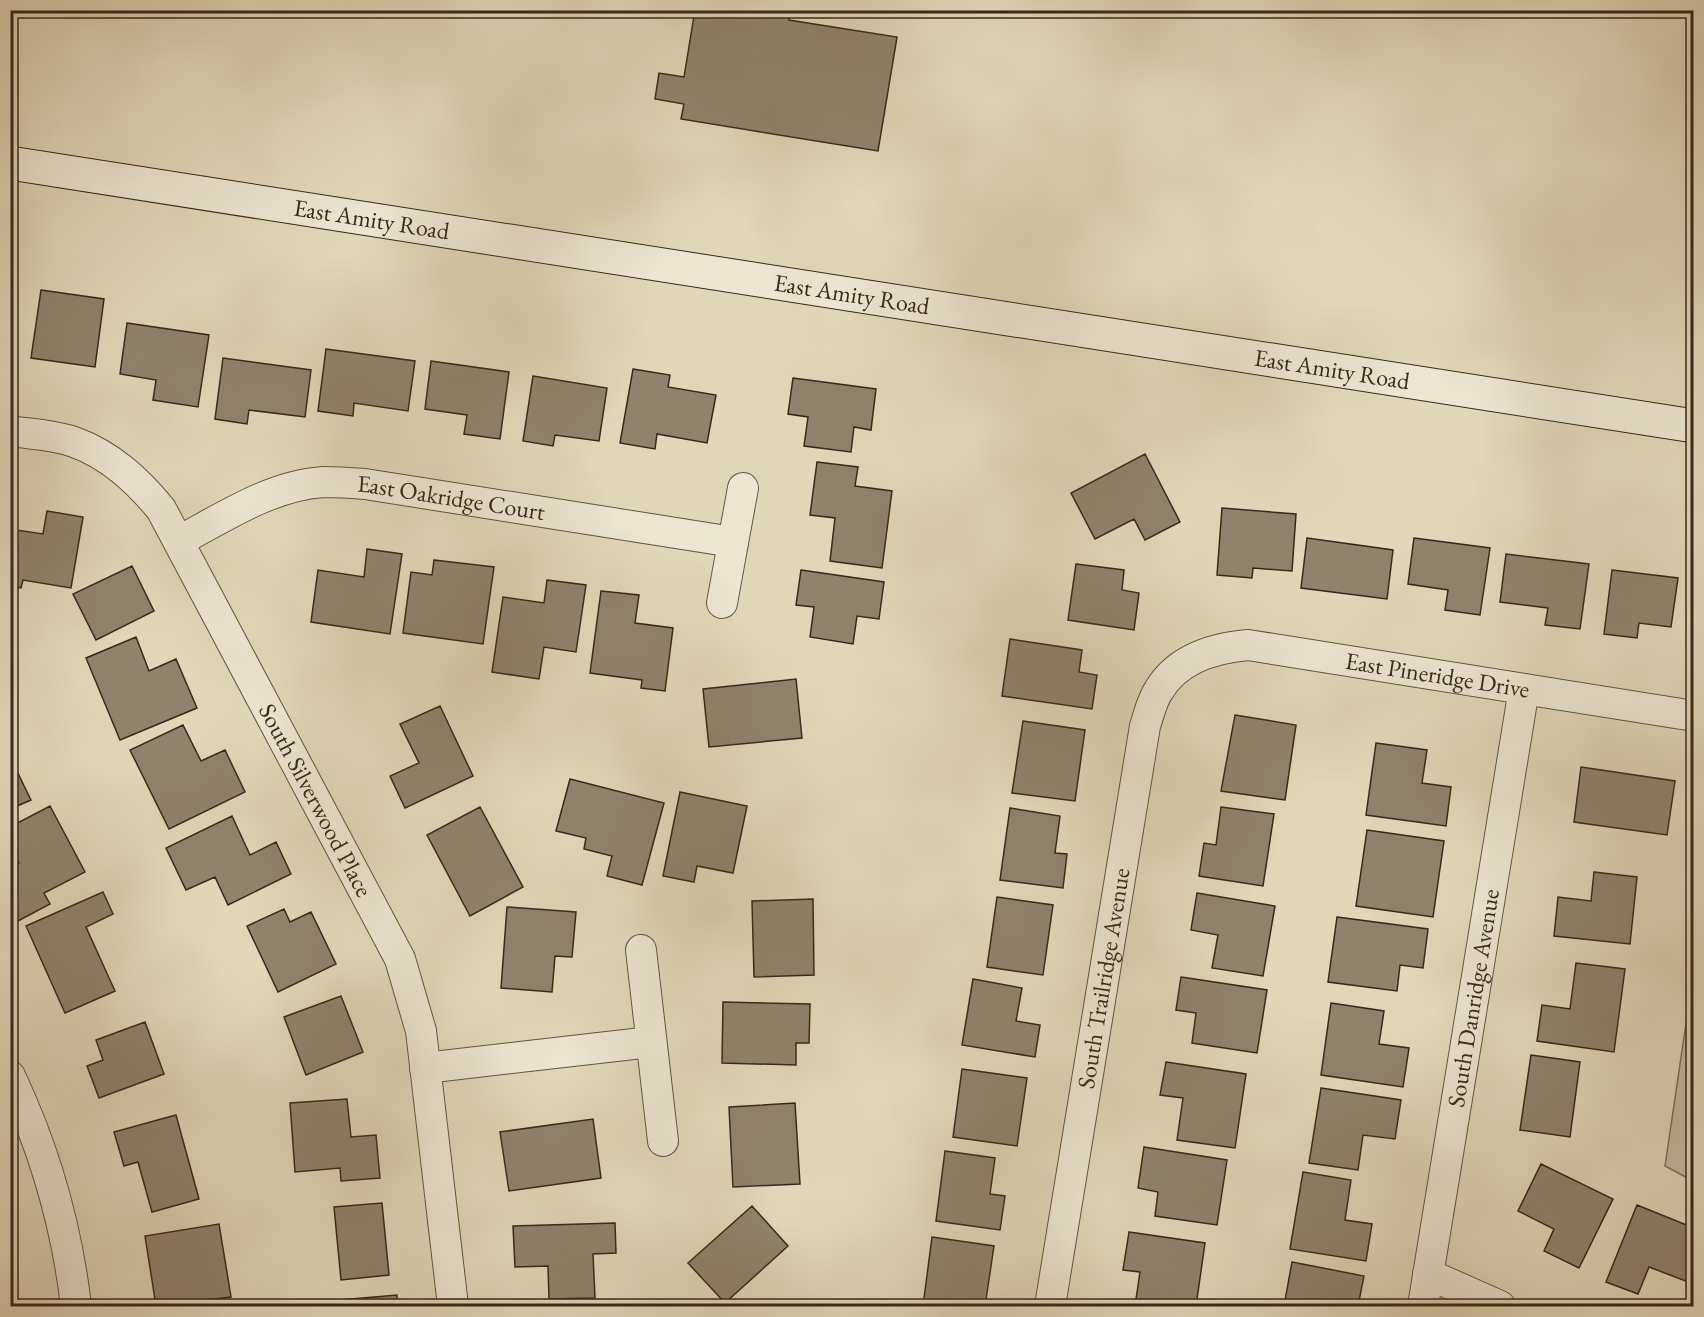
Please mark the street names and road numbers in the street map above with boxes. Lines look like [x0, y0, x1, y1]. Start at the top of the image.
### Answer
street label: East Amity Road [292, 192, 452, 247]
street label: East Amity Road [772, 267, 933, 322]
street label: East Amity Road [1252, 342, 1413, 397]
street label: East Oakridge Court [356, 467, 548, 527]
street label: East Pineridge Drive [1343, 645, 1532, 705]
street label: South Silverwood Place [252, 698, 380, 902]
street label: South Trailridge Avenue [1070, 866, 1136, 1091]
street label: South Danridge Avenue [1440, 887, 1506, 1109]

